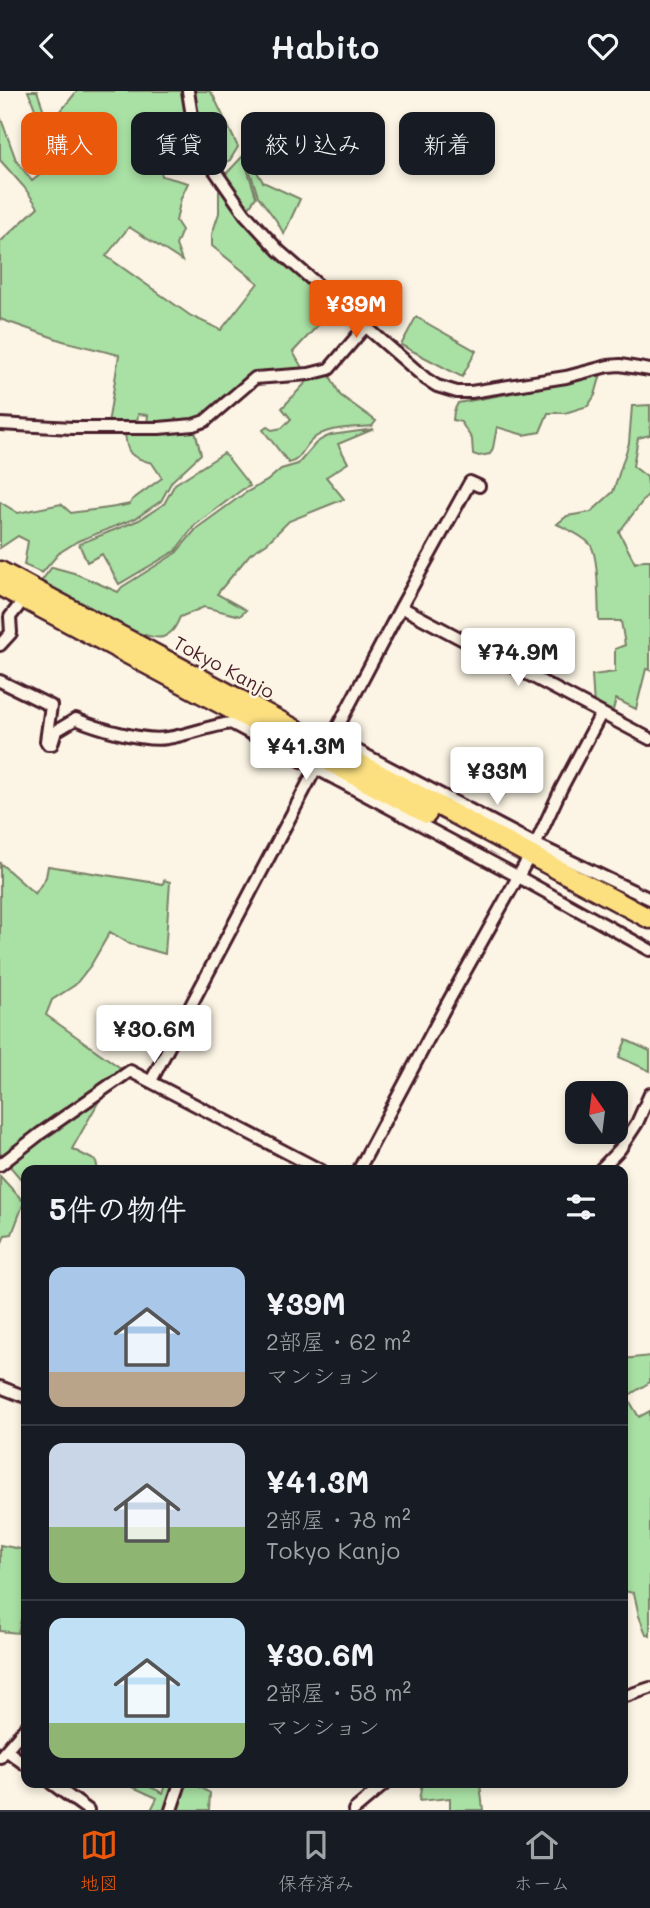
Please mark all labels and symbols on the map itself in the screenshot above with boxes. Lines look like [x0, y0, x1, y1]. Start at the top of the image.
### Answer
pin: ¥39M [315, 281, 397, 340]
pin: ¥74.9M [461, 629, 575, 688]
street label: Tokyo Kanjo [169, 630, 279, 704]
pin: ¥41.3M [249, 723, 363, 782]
pin: ¥33M [456, 747, 538, 807]
pin: ¥30.6M [97, 1005, 211, 1065]
north arrow [565, 1081, 628, 1145]

